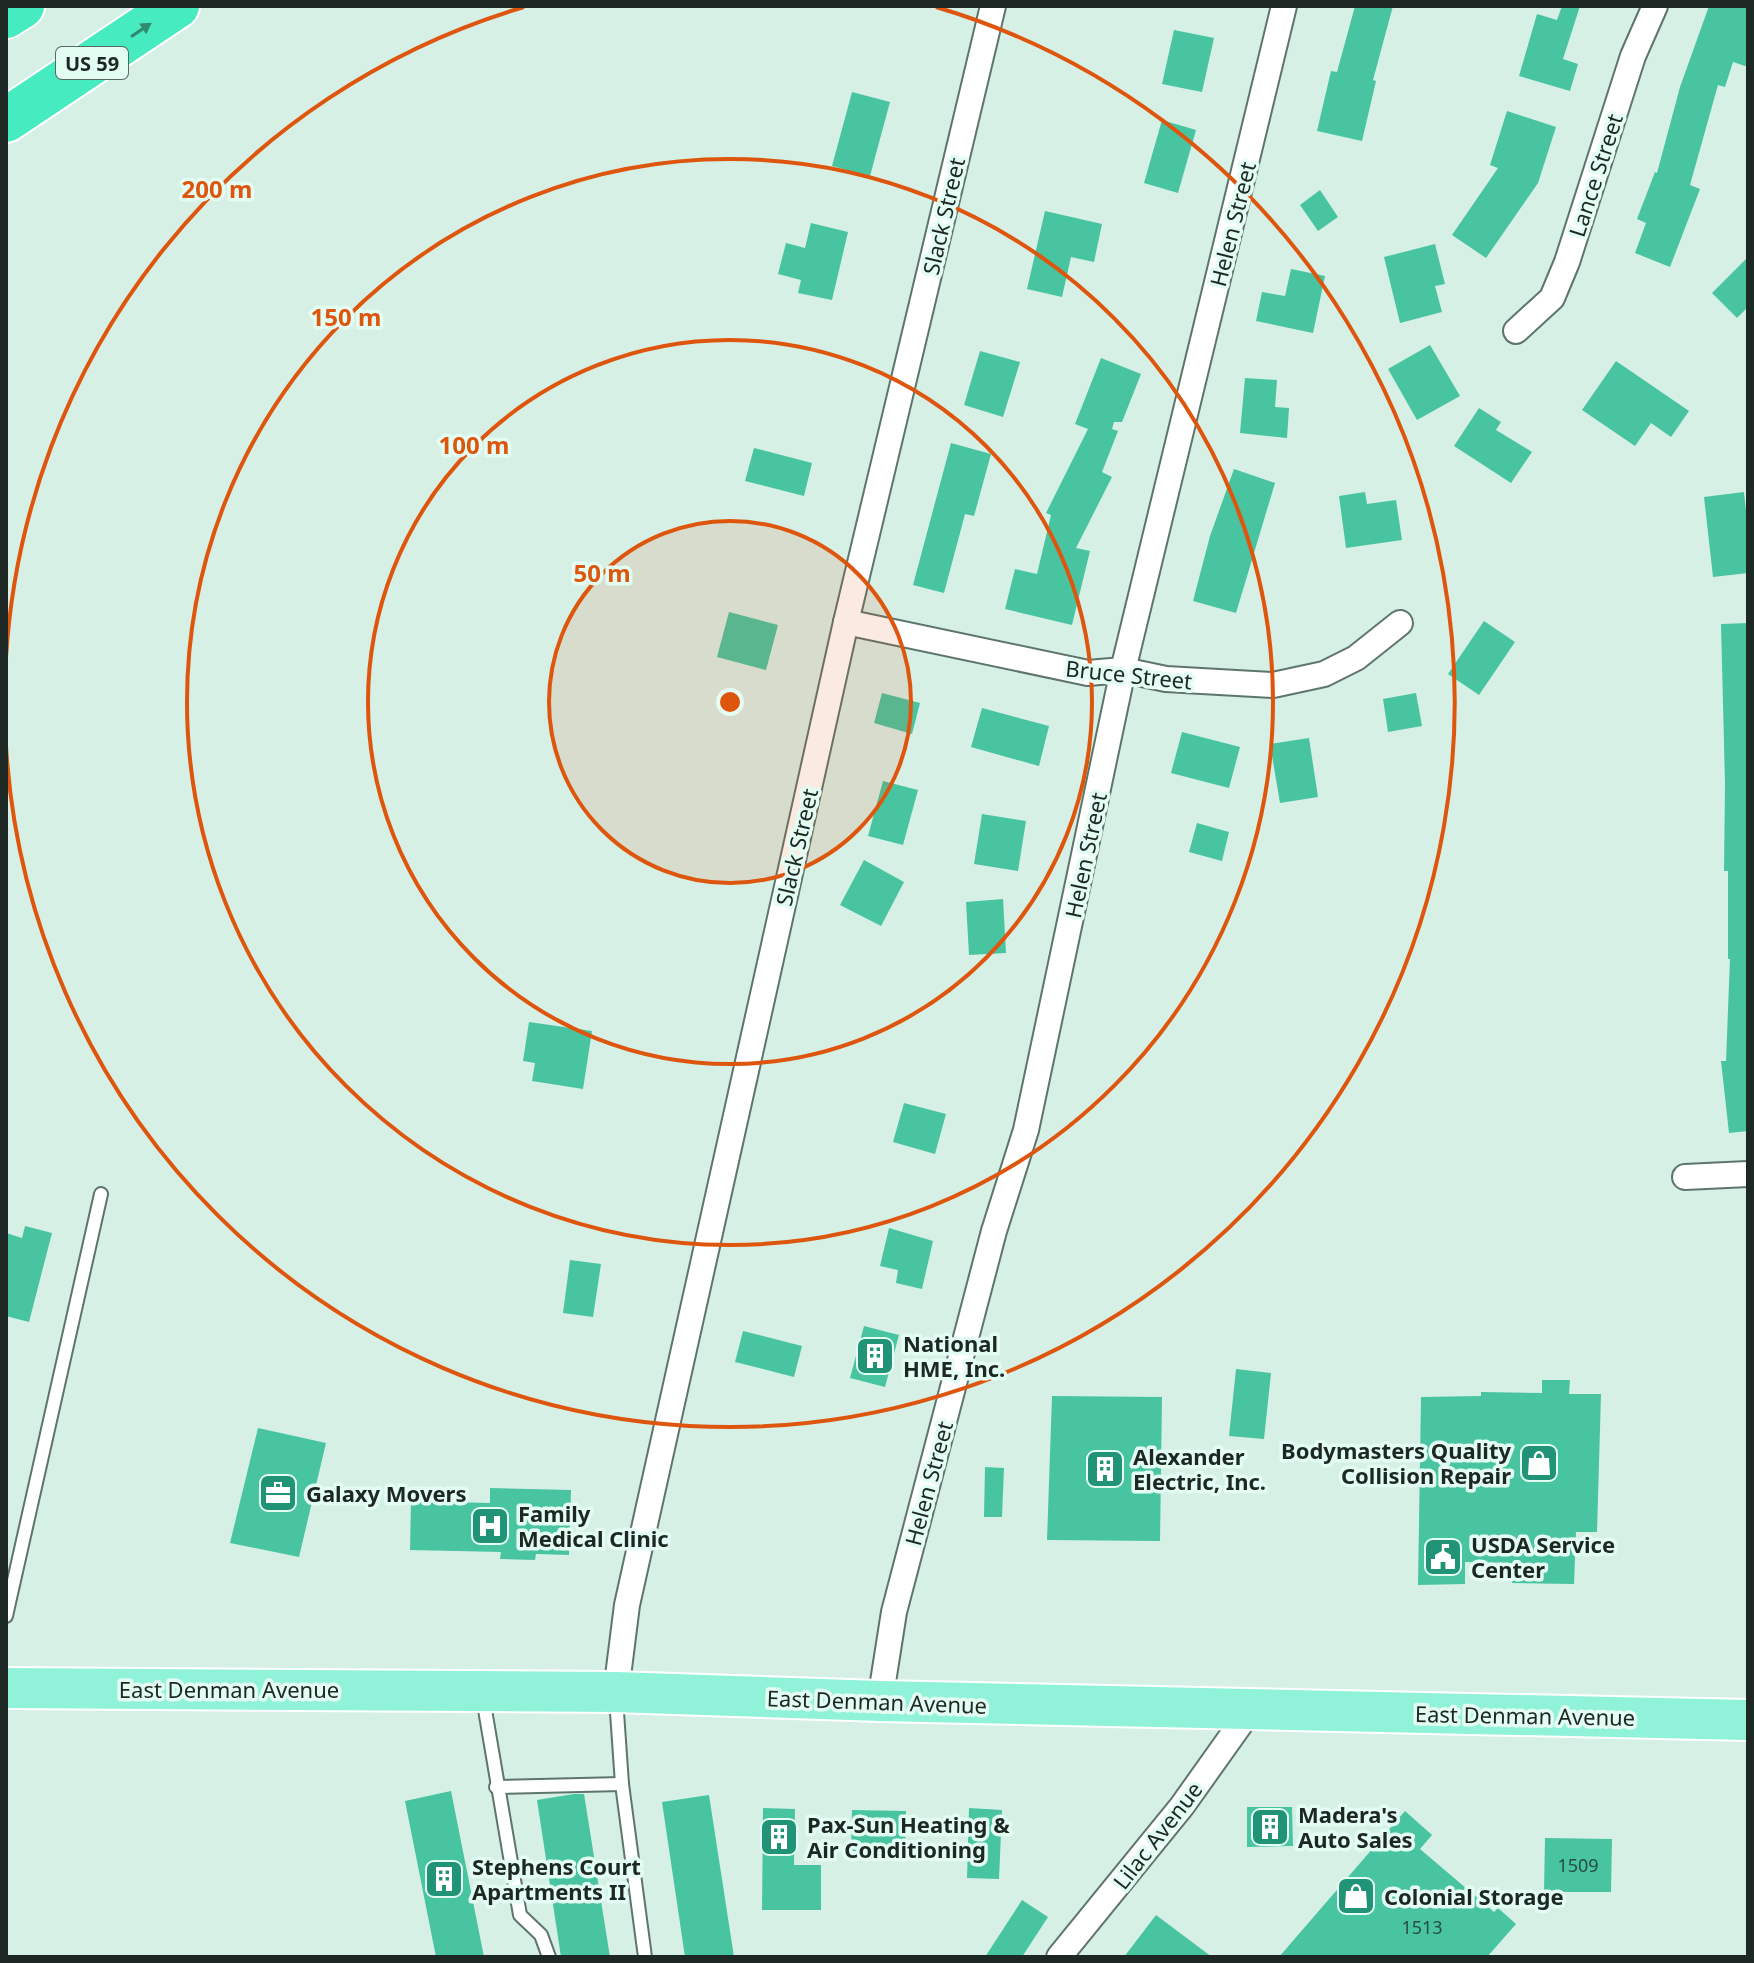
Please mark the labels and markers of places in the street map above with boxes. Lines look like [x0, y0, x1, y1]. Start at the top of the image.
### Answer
centre of rings [716, 688, 744, 716]
place label: National HME, Inc. [903, 1328, 1005, 1383]
building icon: National HME, Inc. [854, 1335, 896, 1377]
place label: Bodymasters Quality Collision Repair [1281, 1435, 1511, 1490]
place label: Alexander Electric, Inc. [1133, 1441, 1266, 1496]
shop icon: Bodymasters Quality Collision Repair [1518, 1442, 1560, 1484]
building icon: Alexander Electric, Inc. [1084, 1448, 1126, 1490]
office icon: Galaxy Movers [257, 1472, 299, 1514]
place label: Galaxy Movers [306, 1478, 466, 1508]
place label: Family Medical Clinic [518, 1498, 669, 1553]
hospital icon: Family Medical Clinic [469, 1505, 511, 1547]
place label: USDA Service Center [1471, 1529, 1615, 1584]
public building icon: USDA Service Center [1422, 1536, 1464, 1578]
place label: Madera's Auto Sales [1298, 1799, 1413, 1854]
building icon: Madera's Auto Sales [1249, 1806, 1291, 1848]
place label: Pax-Sun Heating & Air Conditioning [807, 1809, 1010, 1864]
building icon: Pax-Sun Heating & Air Conditioning [758, 1816, 800, 1858]
place label: Stephens Court Apartments II [472, 1851, 641, 1906]
building icon: Stephens Court Apartments II [423, 1858, 465, 1900]
shop icon: Colonial Storage [1335, 1875, 1377, 1917]
place label: Colonial Storage [1384, 1881, 1564, 1911]

